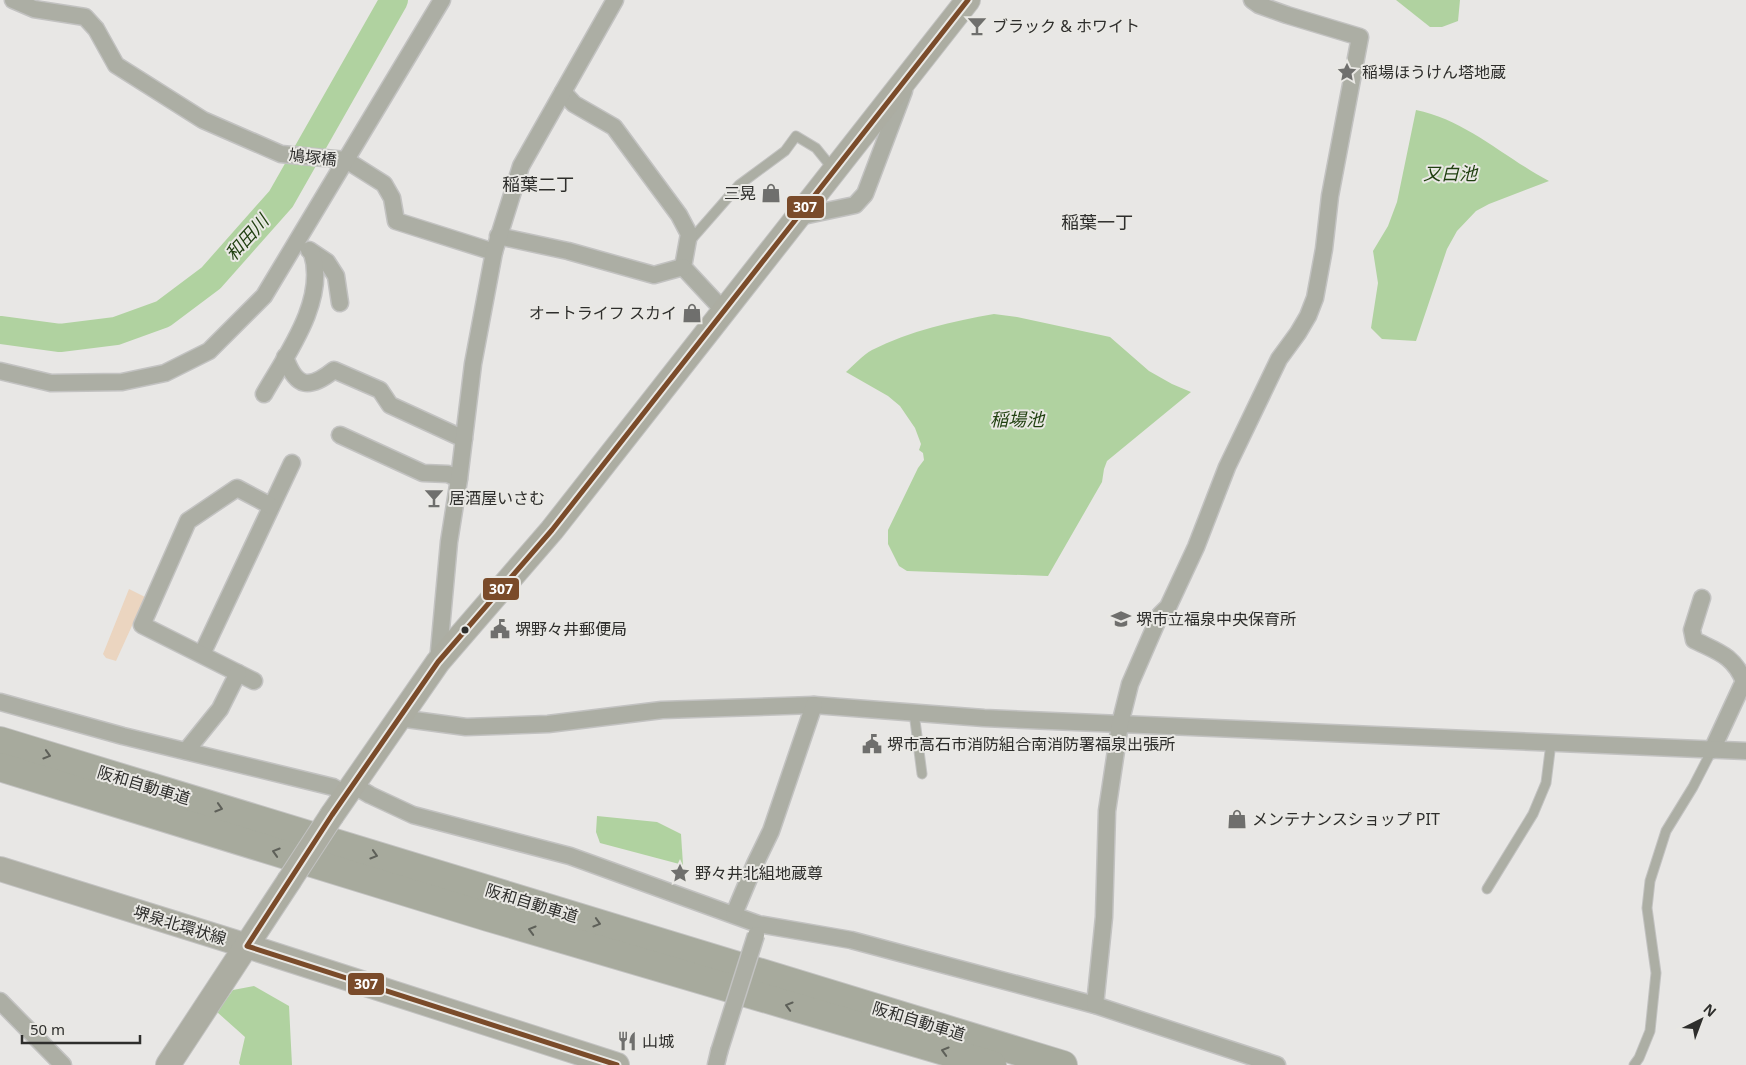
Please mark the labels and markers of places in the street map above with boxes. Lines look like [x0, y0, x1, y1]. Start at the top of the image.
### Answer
bar icon: ブラック & ホワイト [966, 15, 988, 37]
place label: ブラック & ホワイト [992, 15, 1140, 37]
place icon: 稲場ほうけん塔地蔵 [1336, 61, 1358, 83]
place label: 稲場ほうけん塔地蔵 [1362, 61, 1506, 83]
place label: 三晃 [724, 182, 756, 204]
shop icon: 三晃 [760, 182, 782, 204]
place label: オートライフ スカイ [529, 302, 677, 324]
shop icon: オートライフ スカイ [681, 302, 703, 324]
bar icon: 居酒屋いさむ [423, 487, 445, 509]
place label: 居酒屋いさむ [449, 487, 545, 509]
school or university icon: 堺市立福泉中央保育所 [1110, 608, 1132, 630]
place label: 堺市立福泉中央保育所 [1136, 608, 1296, 630]
public building icon: 堺野々井郵便局 [489, 618, 511, 640]
place label: 堺野々井郵便局 [515, 618, 627, 640]
unlabelled marker [460, 625, 470, 635]
public building icon: 堺市高石市消防組合南消防署福泉出張所 [861, 733, 883, 755]
place label: 堺市高石市消防組合南消防署福泉出張所 [887, 733, 1175, 755]
shop icon: メンテナンスショップ PIT [1226, 808, 1248, 830]
place label: メンテナンスショップ PIT [1252, 808, 1440, 830]
place icon: 野々井北組地蔵尊 [669, 862, 691, 884]
place label: 野々井北組地蔵尊 [695, 862, 823, 884]
restaurant icon: 山城 [616, 1030, 638, 1052]
place label: 山城 [642, 1030, 674, 1052]

